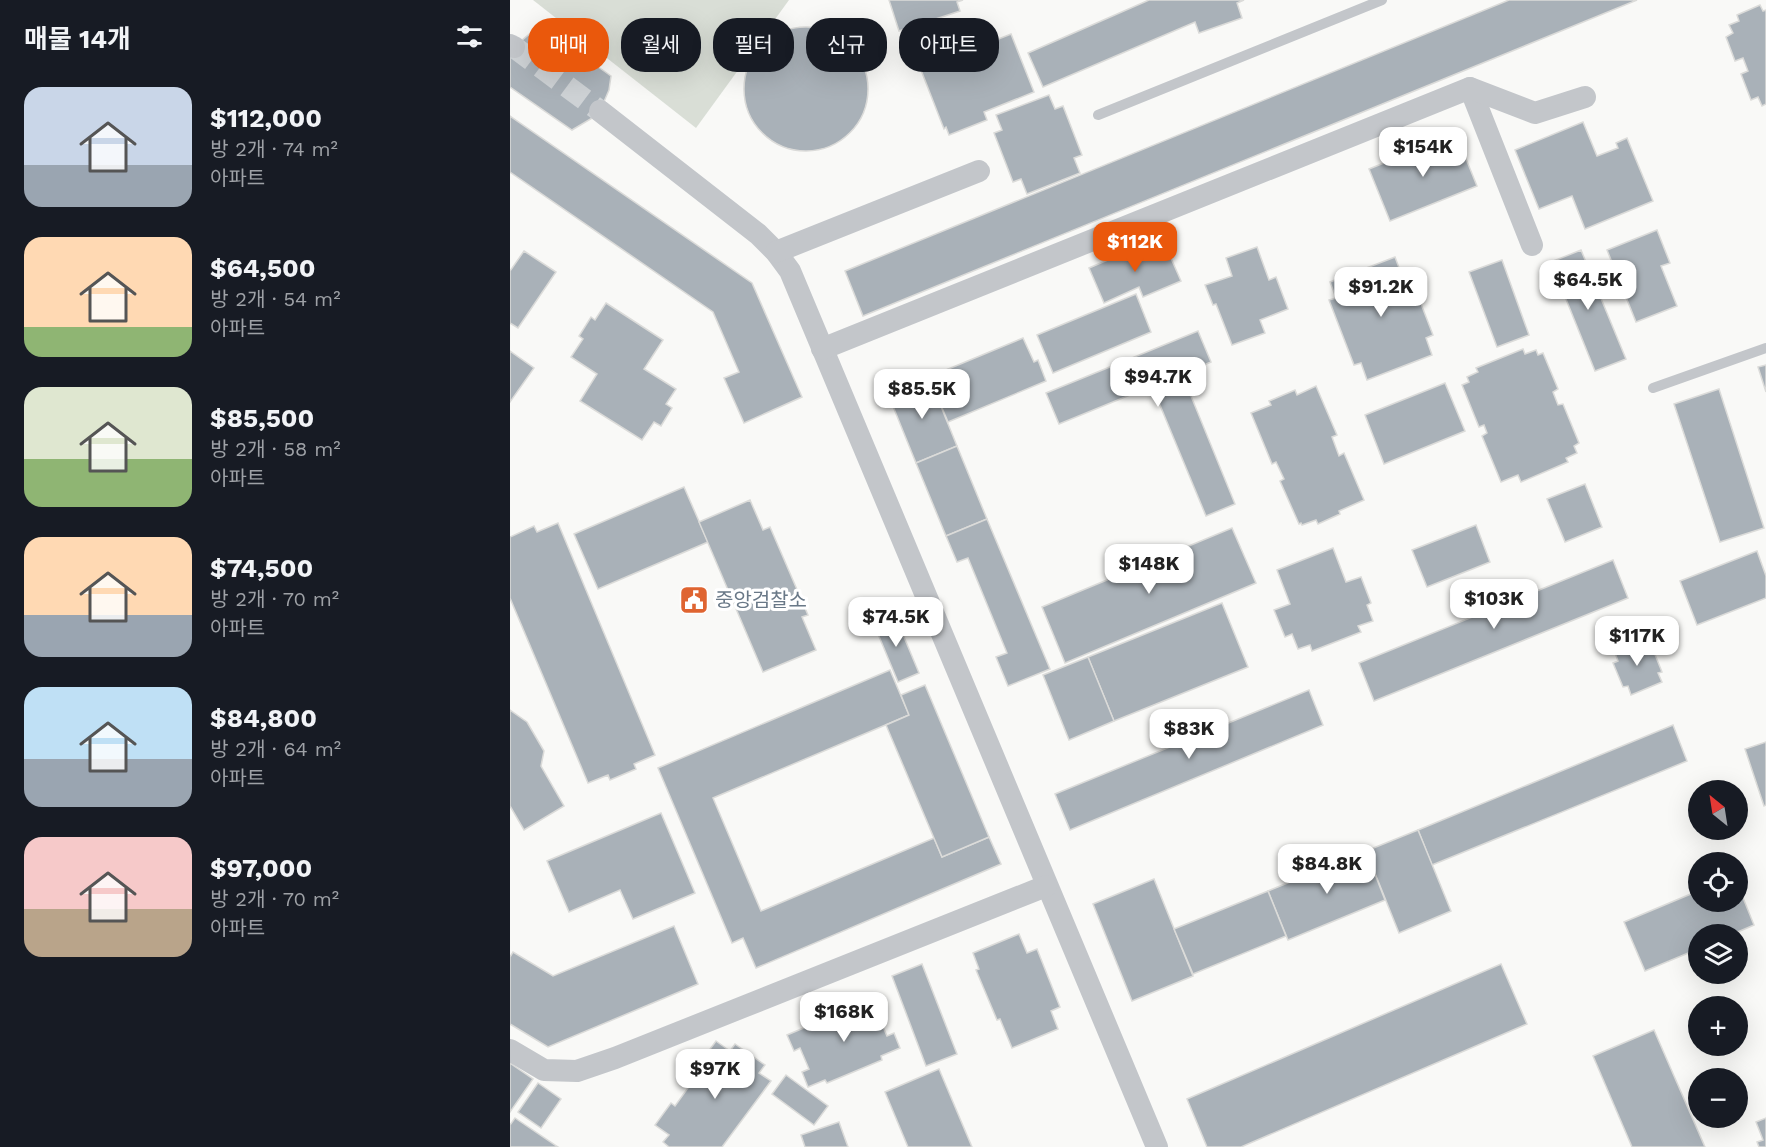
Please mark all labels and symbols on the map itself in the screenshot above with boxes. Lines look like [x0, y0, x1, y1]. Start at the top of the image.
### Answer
pin: $154K [1381, 127, 1465, 178]
pin: $112K [1093, 222, 1177, 273]
pin: $64.5K [1539, 260, 1637, 311]
pin: $91.2K [1332, 267, 1430, 318]
pin: $94.7K [1109, 357, 1207, 408]
pin: $85.5K [873, 369, 971, 420]
pin: $148K [1107, 544, 1191, 595]
pin: $103K [1452, 579, 1536, 630]
public building icon: 중앙검찰소 [678, 584, 710, 616]
place label: 중앙검찰소 [715, 588, 807, 612]
pin: $74.5K [847, 597, 945, 648]
pin: $117K [1595, 616, 1679, 667]
pin: $83K [1153, 709, 1225, 760]
north arrow [1688, 780, 1748, 840]
pin: $84.8K [1278, 844, 1376, 895]
pin: $168K [802, 992, 886, 1043]
pin: $97K [679, 1049, 751, 1100]

